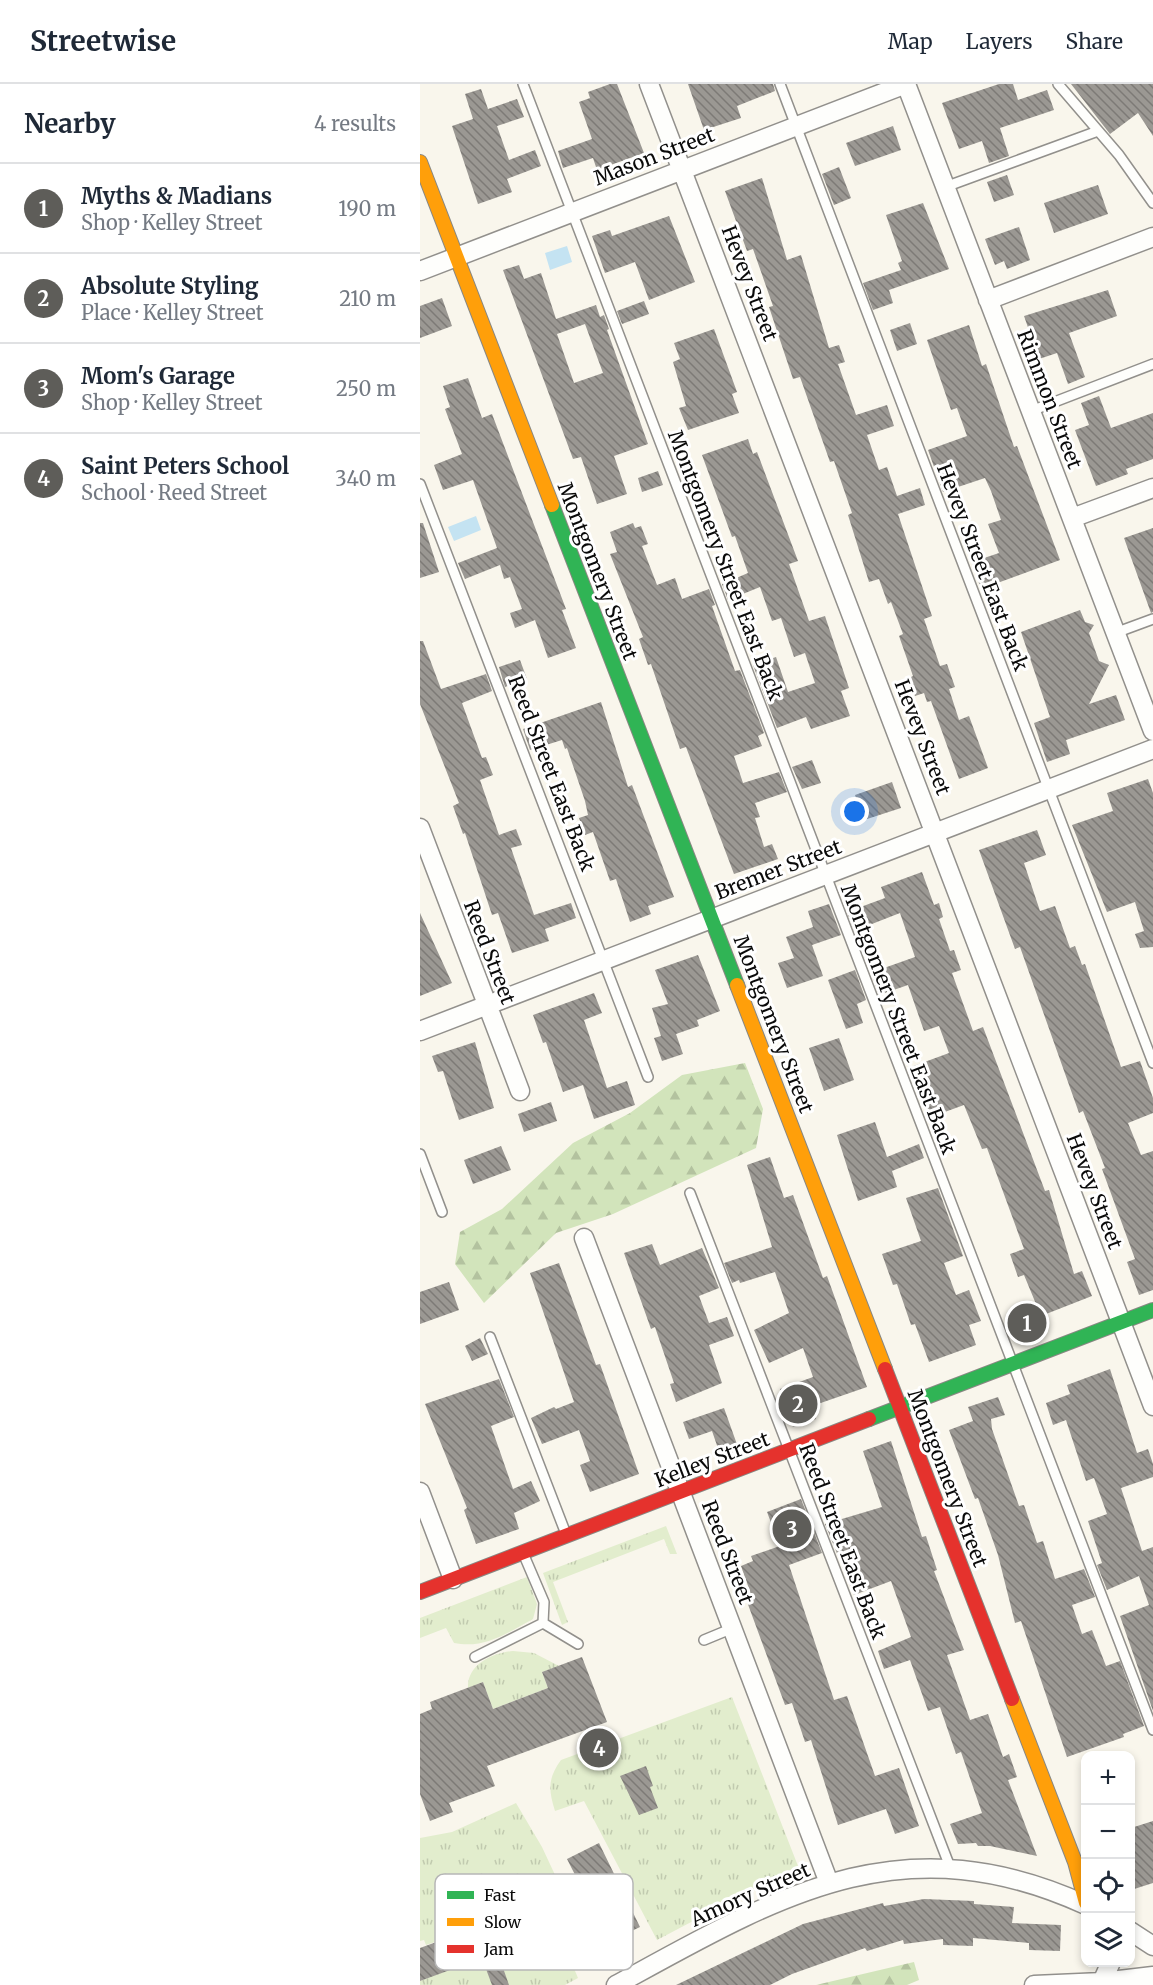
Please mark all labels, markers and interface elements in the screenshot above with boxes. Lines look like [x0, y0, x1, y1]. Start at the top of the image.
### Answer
text: Streetwise [30, 23, 176, 59]
text: Map [888, 28, 933, 55]
text: Layers [966, 28, 1033, 55]
text: Share [1066, 28, 1123, 55]
text: Nearby [24, 107, 116, 140]
text: 4 results [314, 111, 396, 136]
street label: Mason Street [590, 121, 718, 190]
text: Myths & Madians [81, 182, 272, 210]
text: 1 [39, 196, 48, 221]
text: 190 m [338, 196, 396, 221]
text: Shop · Kelley Street [81, 210, 262, 235]
street label: Hevey Street [717, 222, 784, 344]
text: Absolute Styling [81, 272, 258, 300]
text: 2 [38, 286, 49, 311]
text: 210 m [339, 286, 396, 311]
text: Place · Kelley Street [81, 300, 264, 325]
street label: Rimmon Street [1012, 326, 1088, 472]
text: Mom's Garage [81, 362, 235, 390]
text: 3 [38, 376, 49, 401]
text: 250 m [336, 376, 396, 401]
text: Shop · Kelley Street [81, 390, 262, 415]
street label: Montgomery Street East Back [663, 427, 789, 704]
text: Saint Peters School [81, 452, 289, 480]
street label: Hevey Street East Back [932, 460, 1034, 675]
text: 4 [37, 466, 50, 491]
text: 340 m [335, 466, 396, 491]
street label: Montgomery Street [553, 479, 643, 664]
text: School · Reed Street [81, 480, 267, 505]
street label: Reed Street East Back [503, 672, 601, 875]
street label: Hevey Street [890, 676, 957, 798]
your location [840, 797, 869, 826]
street label: Bremer Street [711, 833, 845, 905]
street label: Montgomery Street East Back [836, 881, 962, 1158]
street label: Reed Street [459, 896, 521, 1008]
street label: Montgomery Street [729, 932, 819, 1117]
street label: Hevey Street [1062, 1130, 1129, 1252]
pin: 1 [1008, 1300, 1046, 1346]
pin: 2 [778, 1382, 818, 1426]
street label: Montgomery Street [903, 1386, 993, 1571]
street label: Kelley Street [651, 1426, 773, 1492]
street label: Reed Street East Back [794, 1440, 892, 1643]
street label: Reed Street [697, 1496, 759, 1608]
pin: 3 [772, 1506, 812, 1552]
pin: 4 [580, 1726, 618, 1770]
map controls [1081, 1751, 1135, 1967]
button: + [1081, 1751, 1135, 1805]
button: − [1081, 1805, 1135, 1859]
street label: Amory Street [685, 1856, 814, 1932]
button: locate [1081, 1859, 1135, 1913]
legend [435, 1874, 633, 1970]
text: Fast [484, 1885, 517, 1905]
text: Slow [484, 1912, 522, 1932]
button: layers [1081, 1913, 1135, 1967]
text: Jam [483, 1939, 514, 1959]

